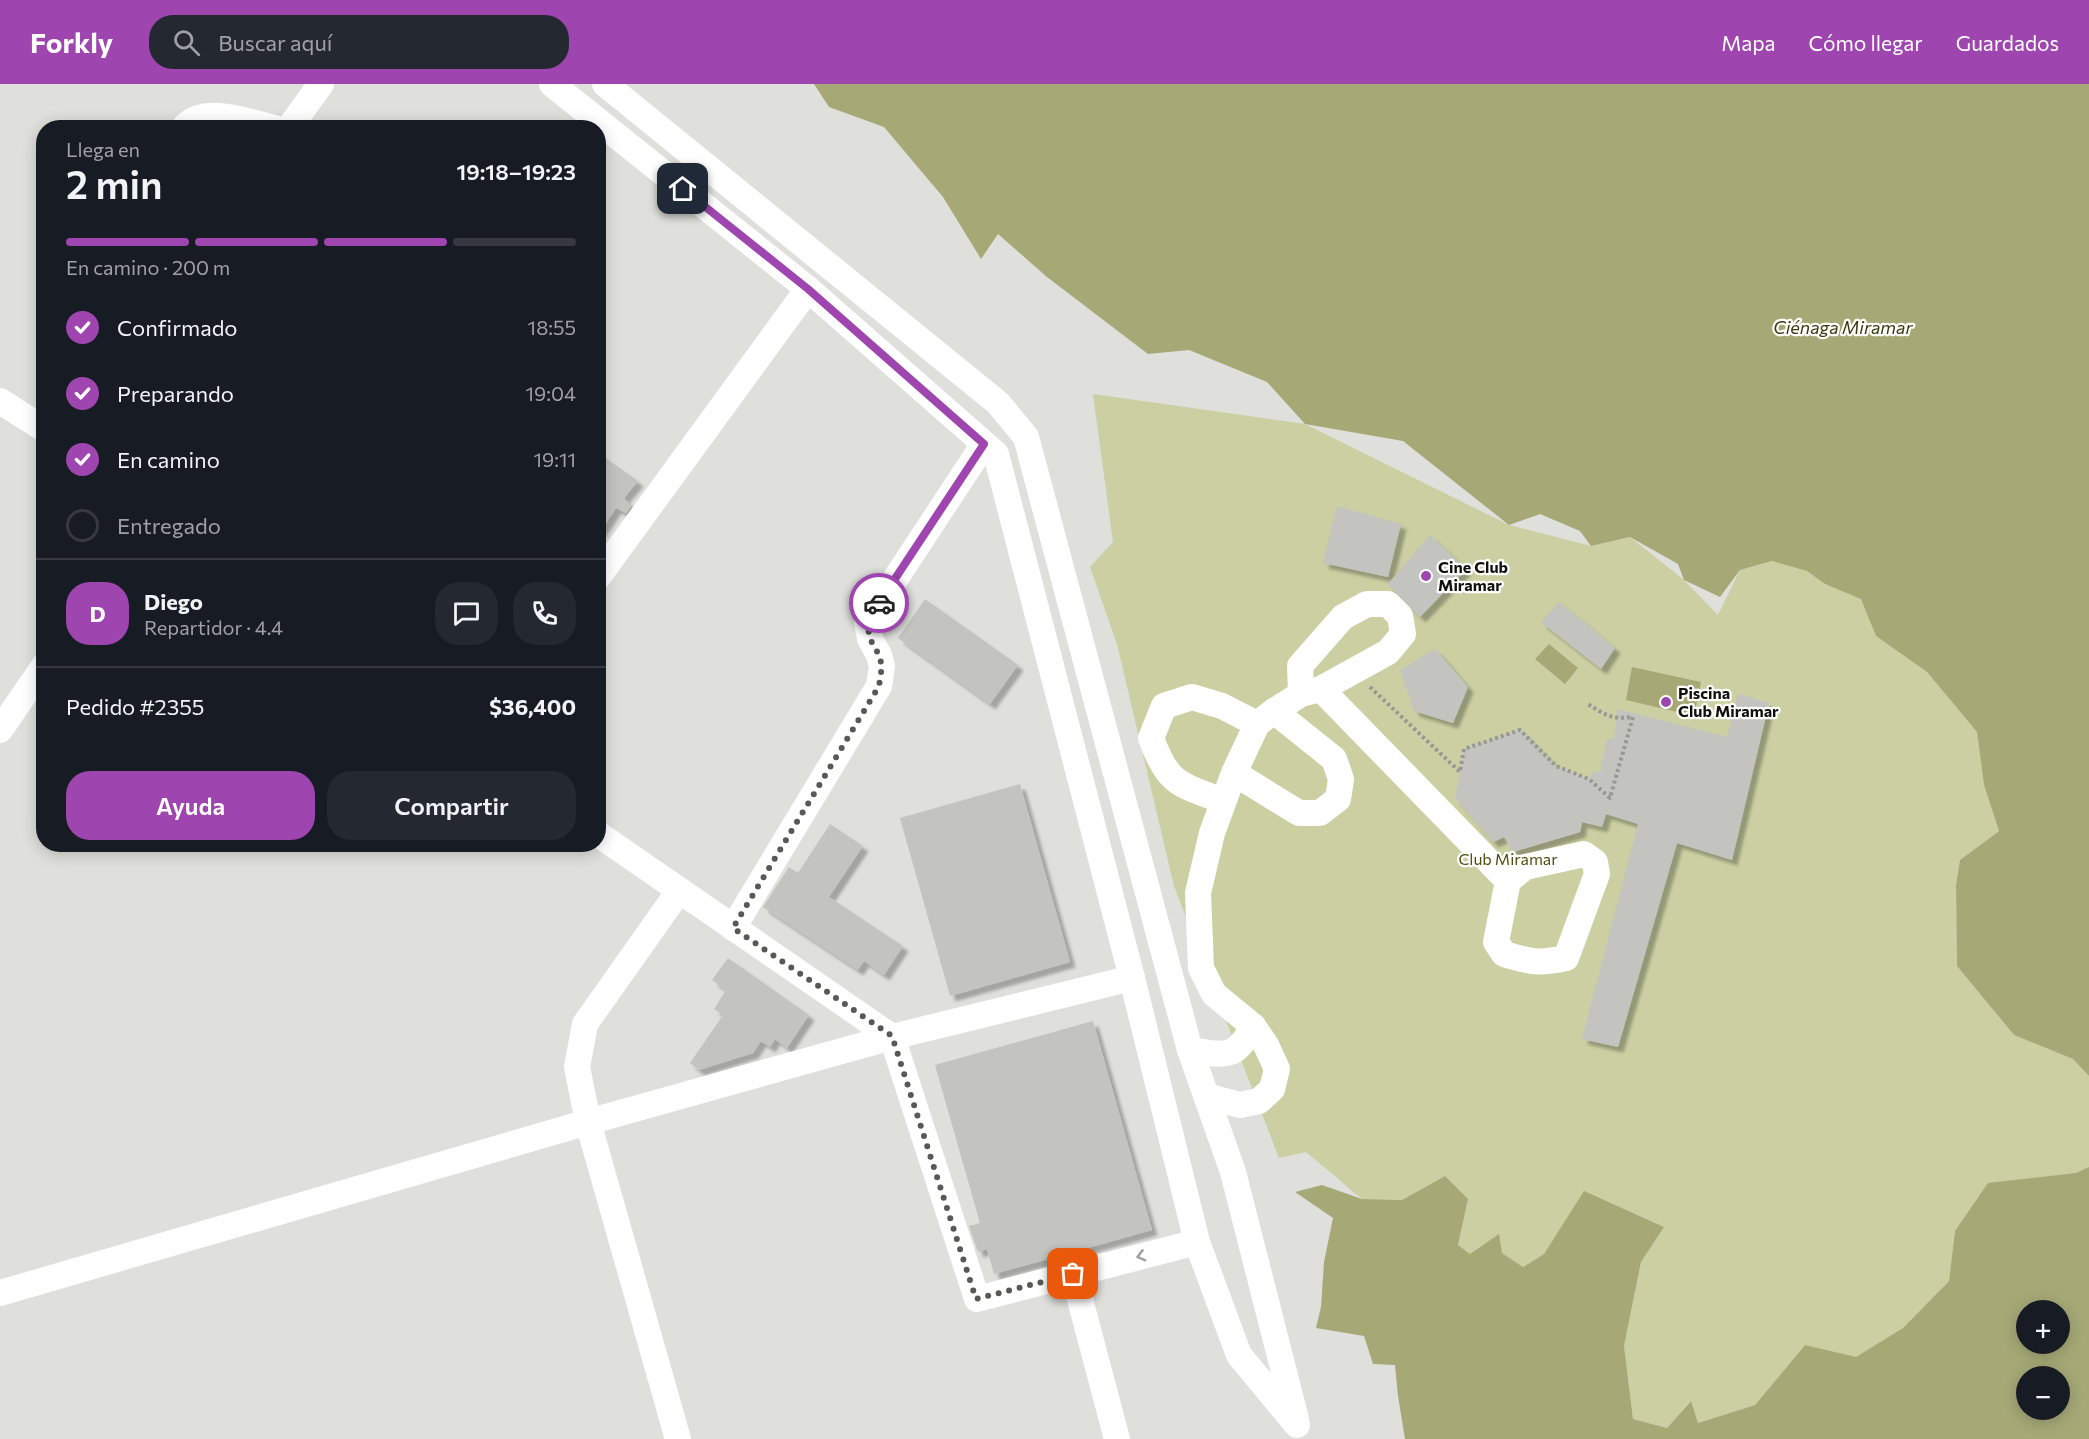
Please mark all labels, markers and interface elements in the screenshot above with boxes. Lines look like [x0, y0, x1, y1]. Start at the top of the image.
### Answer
search box [149, 15, 569, 69]
text: Forkly [30, 25, 113, 59]
icon: search [170, 26, 203, 59]
text: Buscar aquí [218, 29, 332, 56]
text: Mapa [1721, 30, 1776, 55]
text: Cómo llegar [1809, 30, 1923, 55]
text: Guardados [1956, 30, 2059, 55]
text: Llega en [66, 137, 140, 161]
text: 19:18–19:23 [456, 158, 576, 185]
text: 2 min [66, 159, 163, 207]
pin [657, 163, 708, 214]
icon: home [666, 172, 699, 205]
text: En camino · 200 m [66, 255, 230, 279]
icon: check [66, 311, 99, 344]
text: Confirmado [117, 314, 238, 341]
text: 18:55 [528, 315, 576, 339]
water label: Ciénaga Miramar [1773, 316, 1913, 338]
icon: check [66, 377, 99, 410]
text: Preparando [117, 380, 234, 407]
text: 19:04 [526, 381, 576, 405]
icon: check [66, 443, 99, 476]
text: En camino [117, 446, 220, 473]
text: 19:11 [533, 447, 576, 471]
text: Entregado [117, 512, 221, 539]
place label: Cine Club Miramar [1438, 557, 1508, 594]
marker: Cine Club Miramar [1419, 569, 1433, 583]
courier [849, 573, 909, 633]
button: chat [435, 582, 498, 645]
button: phone [513, 582, 576, 645]
icon: car [863, 587, 896, 620]
text: Diego [144, 588, 203, 615]
text: D [89, 600, 106, 627]
text: Repartidor · 4.4 [144, 615, 283, 639]
place label: Piscina Club Miramar [1678, 683, 1779, 720]
text: Pedido #2355 [66, 693, 205, 720]
text: $36,400 [489, 693, 576, 720]
marker: Piscina Club Miramar [1659, 695, 1673, 709]
button: Ayuda [66, 771, 315, 840]
button: Compartir [327, 771, 576, 840]
park label: Club Miramar [1458, 849, 1558, 868]
pin [1047, 1248, 1098, 1299]
one-way arrow [1136, 1249, 1147, 1261]
icon: bag [1056, 1257, 1089, 1290]
map controls [2016, 1300, 2070, 1420]
button: + [2016, 1300, 2070, 1354]
button: − [2016, 1366, 2070, 1420]

